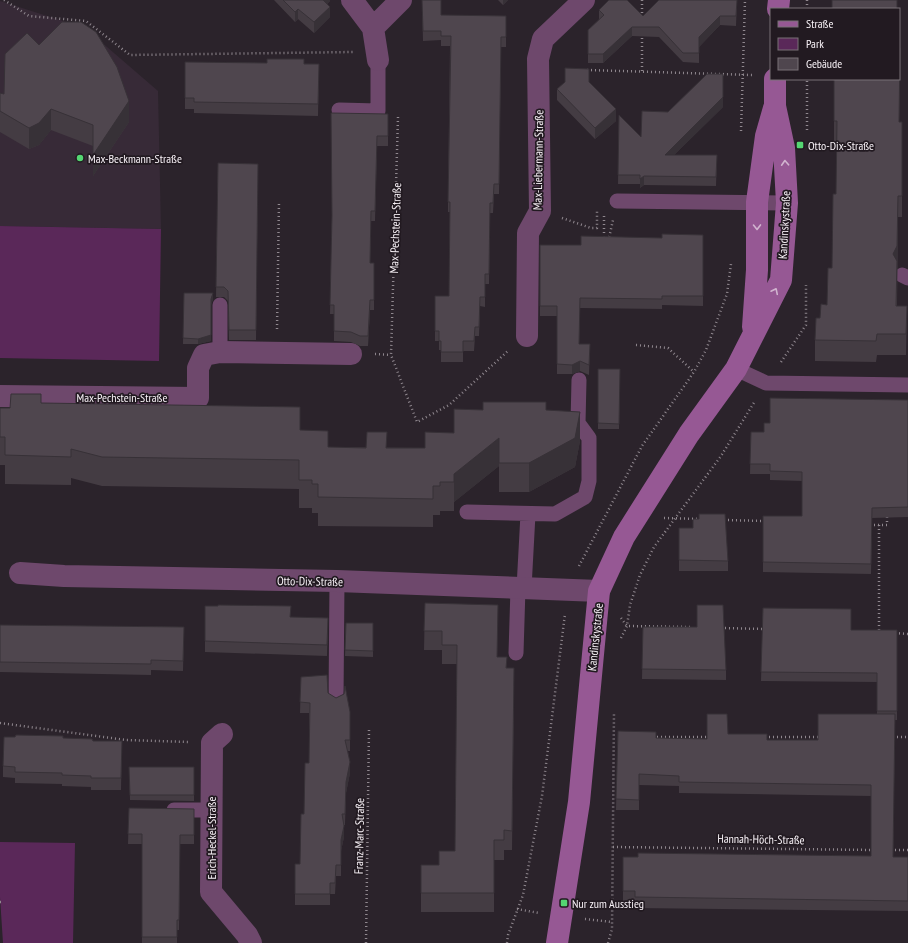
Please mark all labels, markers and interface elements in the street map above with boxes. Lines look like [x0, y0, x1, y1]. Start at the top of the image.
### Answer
legend [770, 8, 900, 80]
text: Straße [806, 16, 833, 31]
text: Park [806, 36, 824, 51]
text: Gebäude [806, 56, 842, 71]
street label: Max-Liebermann-Straße [530, 110, 546, 210]
place label: Otto-Dix-Straße [808, 138, 874, 153]
marker: Otto-Dix-Straße [795, 140, 805, 150]
place label: Max-Beckmann-Straße [88, 151, 182, 166]
marker: Max-Beckmann-Straße [75, 153, 85, 163]
one-way arrow [780, 160, 789, 166]
street label: Max-Pechstein-Straße [386, 182, 404, 274]
street label: Kandinskystraße [775, 190, 793, 259]
one-way arrow [753, 224, 761, 230]
one-way arrow [771, 288, 778, 295]
street label: Max-Pechstein-Straße [77, 390, 167, 405]
street label: Otto-Dix-Straße [277, 573, 343, 589]
street label: Kandinskystraße [584, 602, 606, 672]
street label: Erich-Heckel-Straße [204, 797, 219, 879]
street label: Franz-Marc-Straße [351, 798, 367, 874]
street label: Hannah-Höch-Straße [717, 831, 805, 847]
place label: Nur zum Ausstieg [572, 896, 644, 911]
marker: Nur zum Ausstieg [559, 898, 569, 908]

